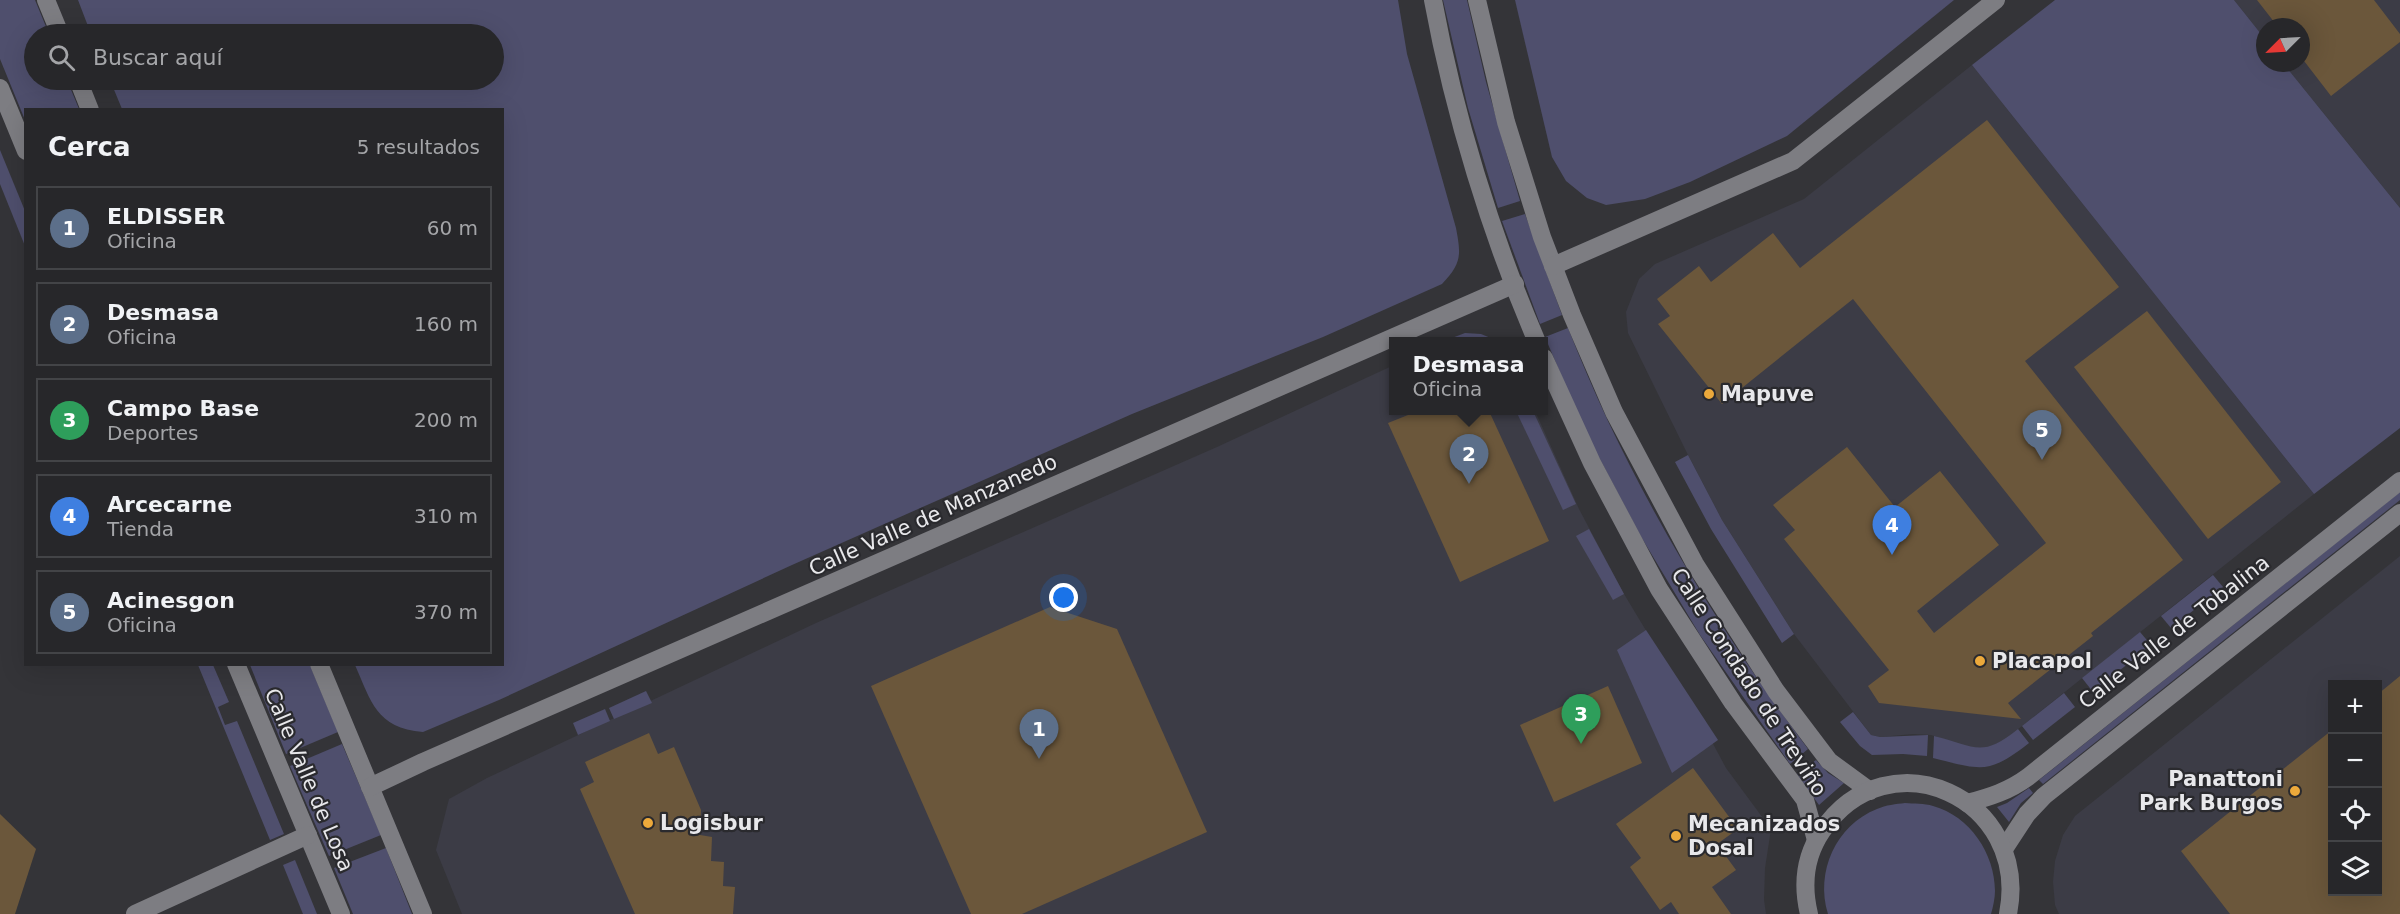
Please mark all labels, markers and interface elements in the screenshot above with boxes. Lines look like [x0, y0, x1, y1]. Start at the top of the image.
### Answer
north arrow [2256, 18, 2310, 72]
search box [24, 24, 504, 90]
icon: search [45, 41, 78, 74]
text: Buscar aquí [93, 45, 223, 70]
text: Cerca [48, 132, 131, 162]
text: 5 resultados [357, 135, 480, 159]
text: ELDISSER [107, 204, 225, 229]
text: 1 [63, 216, 76, 240]
text: 60 m [427, 216, 478, 240]
text: Oficina [107, 229, 177, 253]
text: Desmasa [107, 300, 219, 325]
text: 2 [63, 312, 76, 336]
text: 160 m [414, 312, 478, 336]
text: Oficina [107, 325, 177, 349]
popup [1389, 337, 1548, 415]
text: Desmasa [1413, 352, 1525, 377]
text: Oficina [1413, 377, 1482, 401]
place label: Mapuve [1721, 382, 1814, 406]
marker: Mapuve [1702, 387, 1716, 401]
text: Campo Base [107, 396, 259, 421]
text: 3 [63, 408, 76, 432]
text: 200 m [414, 408, 478, 432]
pin: 5 [2022, 410, 2062, 460]
text: Deportes [107, 421, 198, 445]
pin: 2 [1450, 434, 1488, 484]
street label: Calle Valle de Manzanedo [805, 449, 1061, 581]
text: Arcecarne [107, 492, 232, 517]
text: 4 [63, 504, 76, 528]
text: 310 m [414, 504, 478, 528]
pin: 4 [1872, 506, 1912, 555]
text: Tienda [107, 517, 174, 541]
street label: Calle Valle de Tobalina [2074, 550, 2274, 714]
street label: Calle Condado de Treviño [1666, 564, 1832, 800]
your location [1049, 583, 1078, 612]
text: Acinesgon [107, 588, 235, 613]
text: 5 [63, 600, 76, 624]
text: 370 m [414, 600, 478, 624]
text: Oficina [107, 613, 177, 637]
place label: Placapol [1992, 649, 2092, 673]
marker: Placapol [1973, 654, 1987, 668]
map controls [2328, 680, 2382, 896]
button: + [2328, 680, 2382, 734]
street label: Calle Valle de Losa [260, 685, 358, 875]
pin: 3 [1562, 694, 1600, 744]
pin: 1 [1020, 710, 1058, 759]
button: − [2328, 734, 2382, 788]
place label: Panattoni Park Burgos [2139, 767, 2283, 815]
marker: Panattoni Park Burgos [2288, 784, 2302, 798]
button: locate [2328, 788, 2382, 842]
place label: Logisbur [660, 811, 764, 835]
place label: Mecanizados Dosal [1688, 812, 1840, 860]
marker: Logisbur [641, 816, 655, 830]
marker: Mecanizados Dosal [1669, 829, 1683, 843]
button: layers [2328, 842, 2382, 896]

